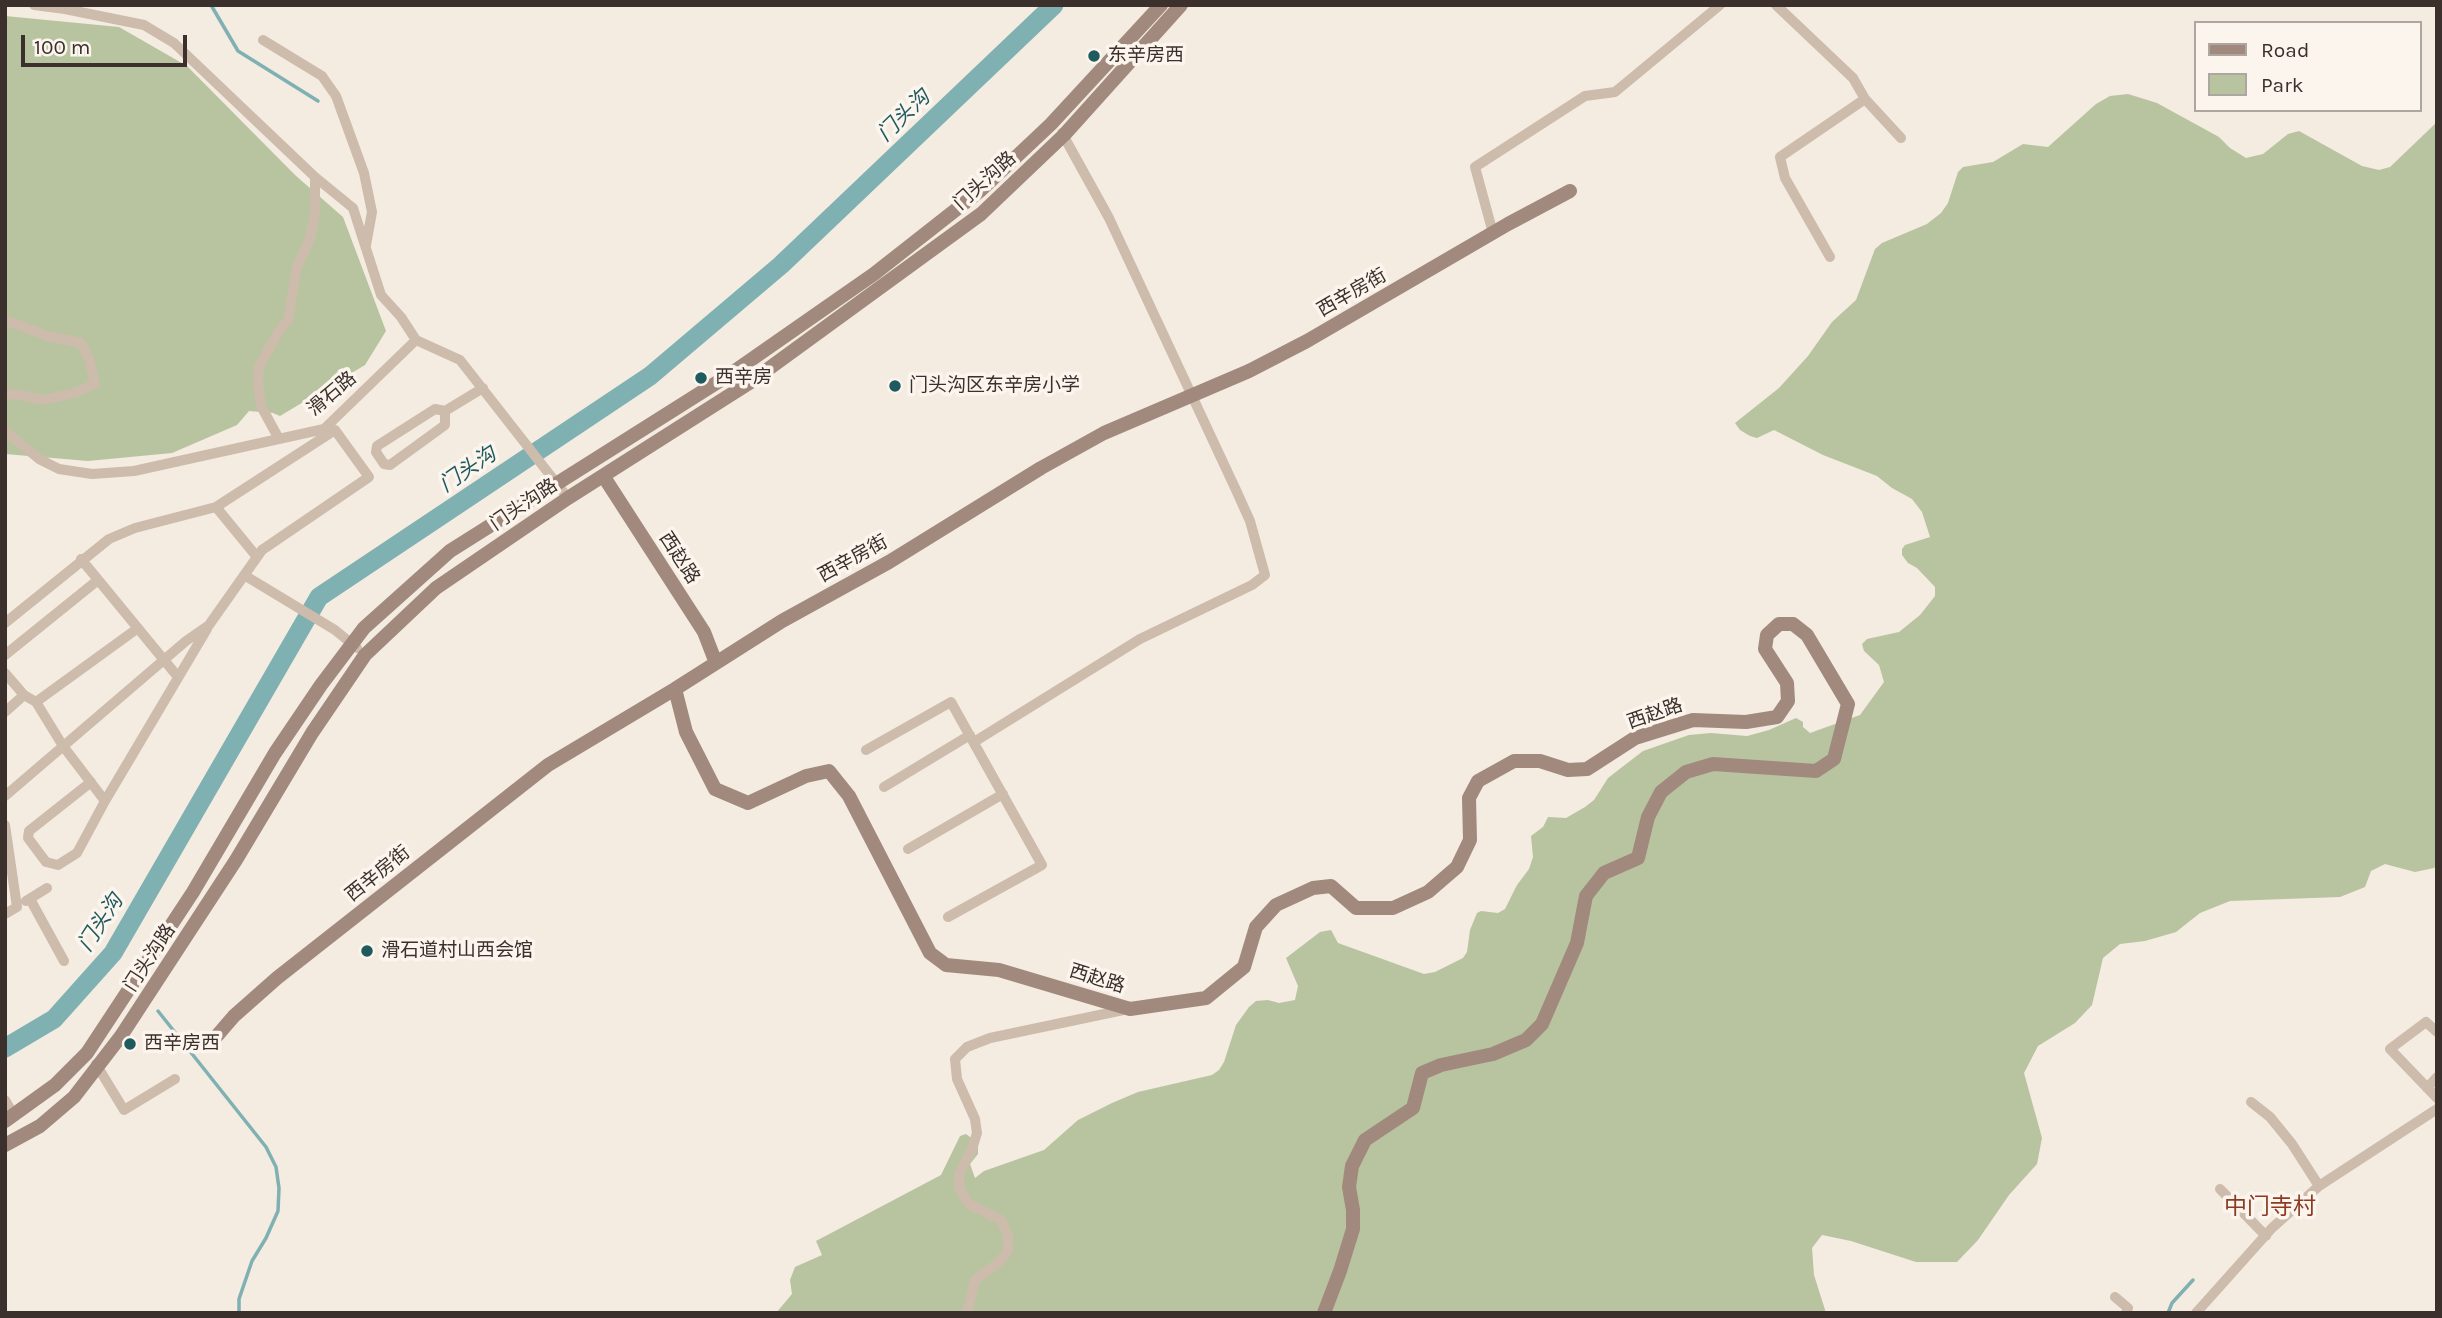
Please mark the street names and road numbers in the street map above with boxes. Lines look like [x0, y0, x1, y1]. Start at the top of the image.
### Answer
street label: 门头沟路 [949, 147, 1021, 215]
street label: 西辛房街 [1313, 264, 1391, 322]
street label: 滑石路 [303, 367, 361, 421]
street label: 门头沟路 [486, 474, 562, 536]
street label: 西赵路 [654, 528, 704, 588]
street label: 西辛房街 [814, 531, 892, 587]
street label: 西赵路 [1624, 694, 1686, 734]
street label: 西辛房街 [341, 841, 415, 907]
street label: 门头沟路 [120, 920, 180, 996]
street label: 西赵路 [1066, 960, 1128, 998]

